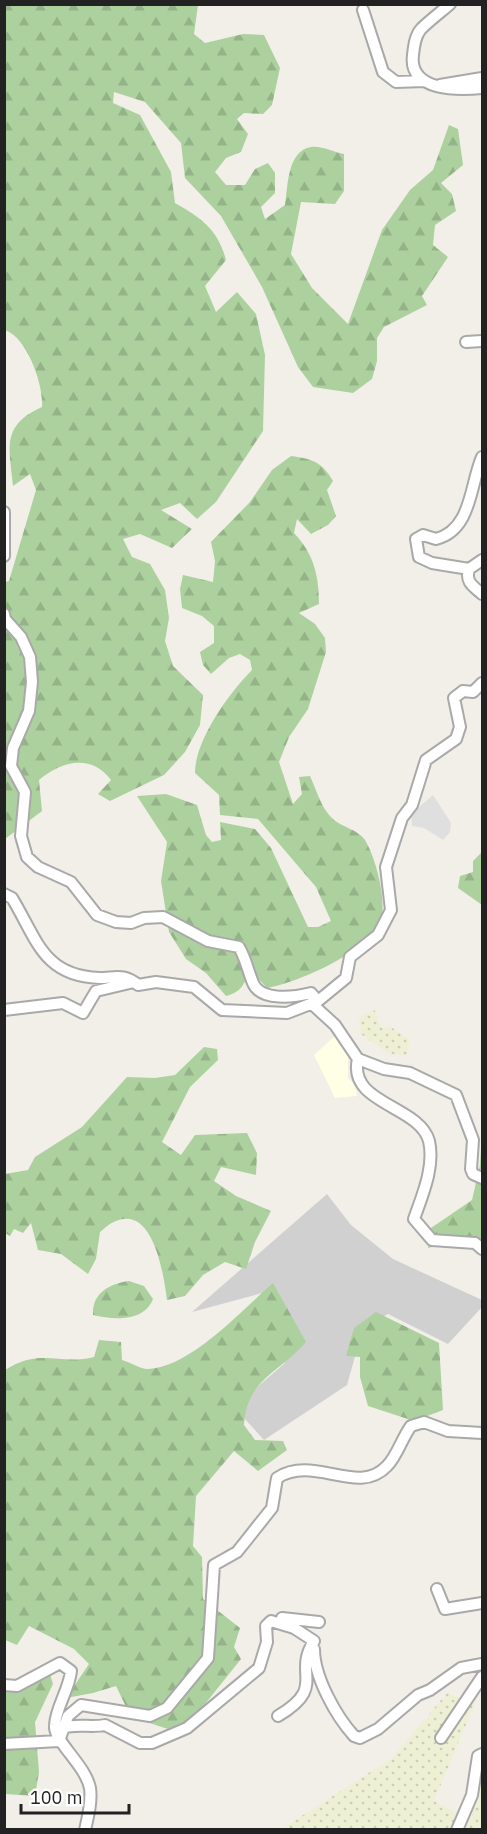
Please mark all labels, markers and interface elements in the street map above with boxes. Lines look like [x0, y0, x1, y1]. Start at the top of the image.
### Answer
scale bar [21, 1777, 129, 1815]
text: 100 m [30, 1786, 82, 1809]

